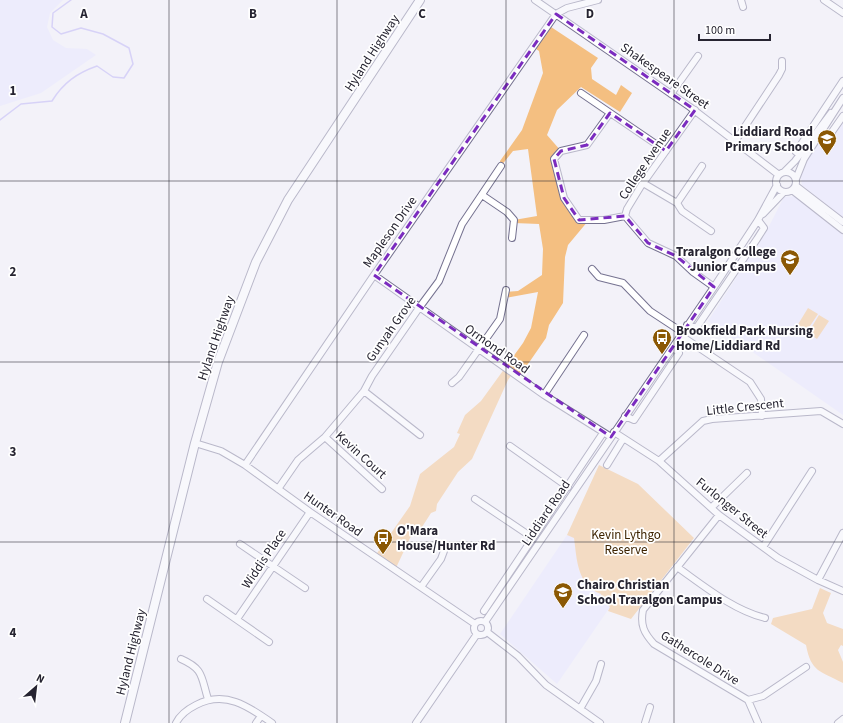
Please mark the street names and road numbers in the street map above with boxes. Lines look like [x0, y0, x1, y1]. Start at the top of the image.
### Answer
street label: Hyland Highway [340, 11, 404, 95]
street label: Shakespeare Street [617, 39, 714, 114]
street label: College Avenue [614, 125, 676, 203]
street label: Mapleson Drive [359, 193, 421, 271]
street label: Hyland Highway [193, 293, 239, 383]
street label: Gunyah Grove [362, 293, 420, 365]
street label: Ormond Road [461, 320, 533, 378]
street label: Little Crescent [705, 394, 785, 420]
street label: Kevin Court [331, 427, 391, 483]
street label: Furlonger Street [692, 473, 772, 543]
street label: Liddiard Road [517, 477, 575, 549]
street label: Hunter Road [300, 487, 366, 541]
street label: Widdis Place [237, 526, 291, 592]
street label: Hyland Highway [112, 607, 150, 697]
street label: Gathercole Drive [657, 627, 743, 689]

